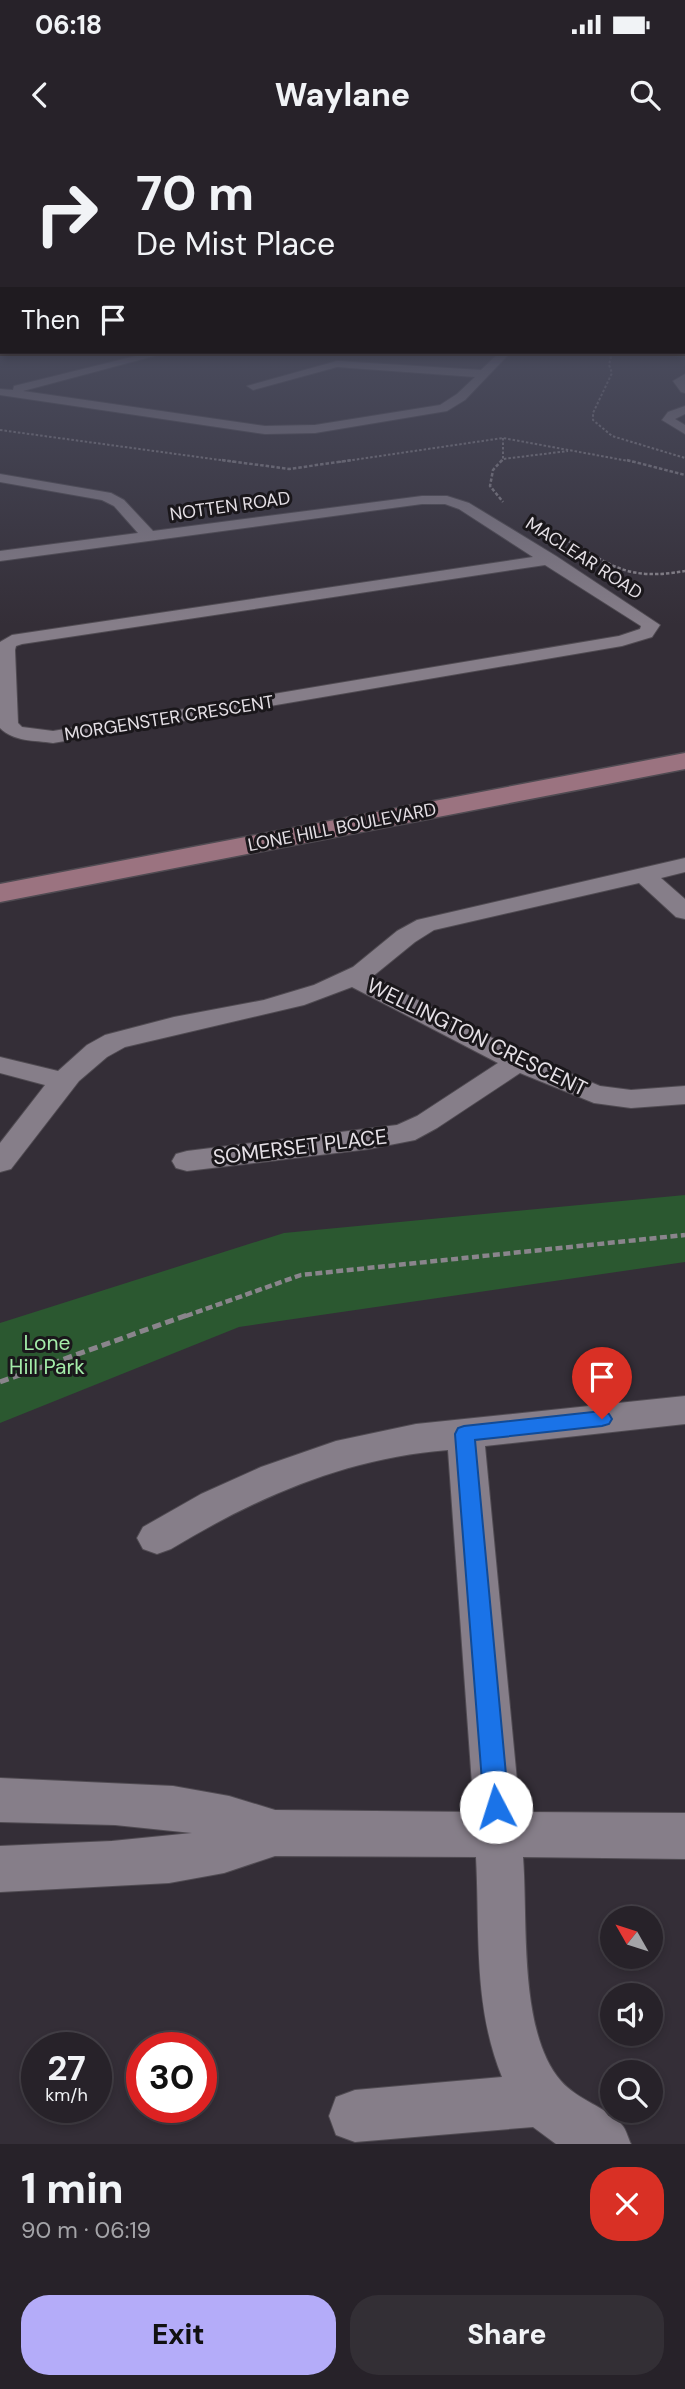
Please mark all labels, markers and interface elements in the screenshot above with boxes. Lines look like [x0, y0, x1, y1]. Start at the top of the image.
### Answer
text: 06:18 [35, 8, 102, 42]
text: Waylane [275, 74, 410, 116]
icon: back [21, 76, 59, 114]
icon: search [626, 76, 664, 114]
text: 70 m [136, 161, 254, 225]
icon: right [21, 168, 112, 259]
text: De Mist Place [136, 223, 335, 265]
icon: arrive [94, 301, 132, 339]
text: Then [21, 303, 80, 337]
street label: NOTTEN ROAD [168, 486, 292, 526]
street label: MACLEAR ROAD [521, 511, 647, 605]
street label: MORGENSTER CRESCENT [63, 690, 275, 746]
street label: LONE HILL BOULEVARD [246, 797, 438, 857]
street label: WELLINGTON CRESCENT [362, 971, 592, 1103]
street label: SOMERSET PLACE [211, 1122, 389, 1172]
park label: Lone Hill Park [9, 1329, 85, 1381]
pin [572, 1347, 632, 1419]
icon: arrive [583, 1358, 621, 1396]
position arrow [459, 1770, 533, 1844]
north arrow [600, 1906, 663, 1969]
map controls [600, 1906, 663, 2123]
button: sound [600, 1983, 663, 2046]
speed limit sign: 30 [126, 2032, 217, 2123]
text: 27 [47, 2045, 86, 2091]
button: search [600, 2060, 663, 2123]
text: km/h [45, 2083, 88, 2107]
text: 1 min [21, 2161, 124, 2216]
button: close [590, 2167, 664, 2241]
text: 90 m · 06:19 [21, 2215, 151, 2245]
button: Exit [21, 2295, 336, 2375]
button: Share [350, 2295, 664, 2375]

